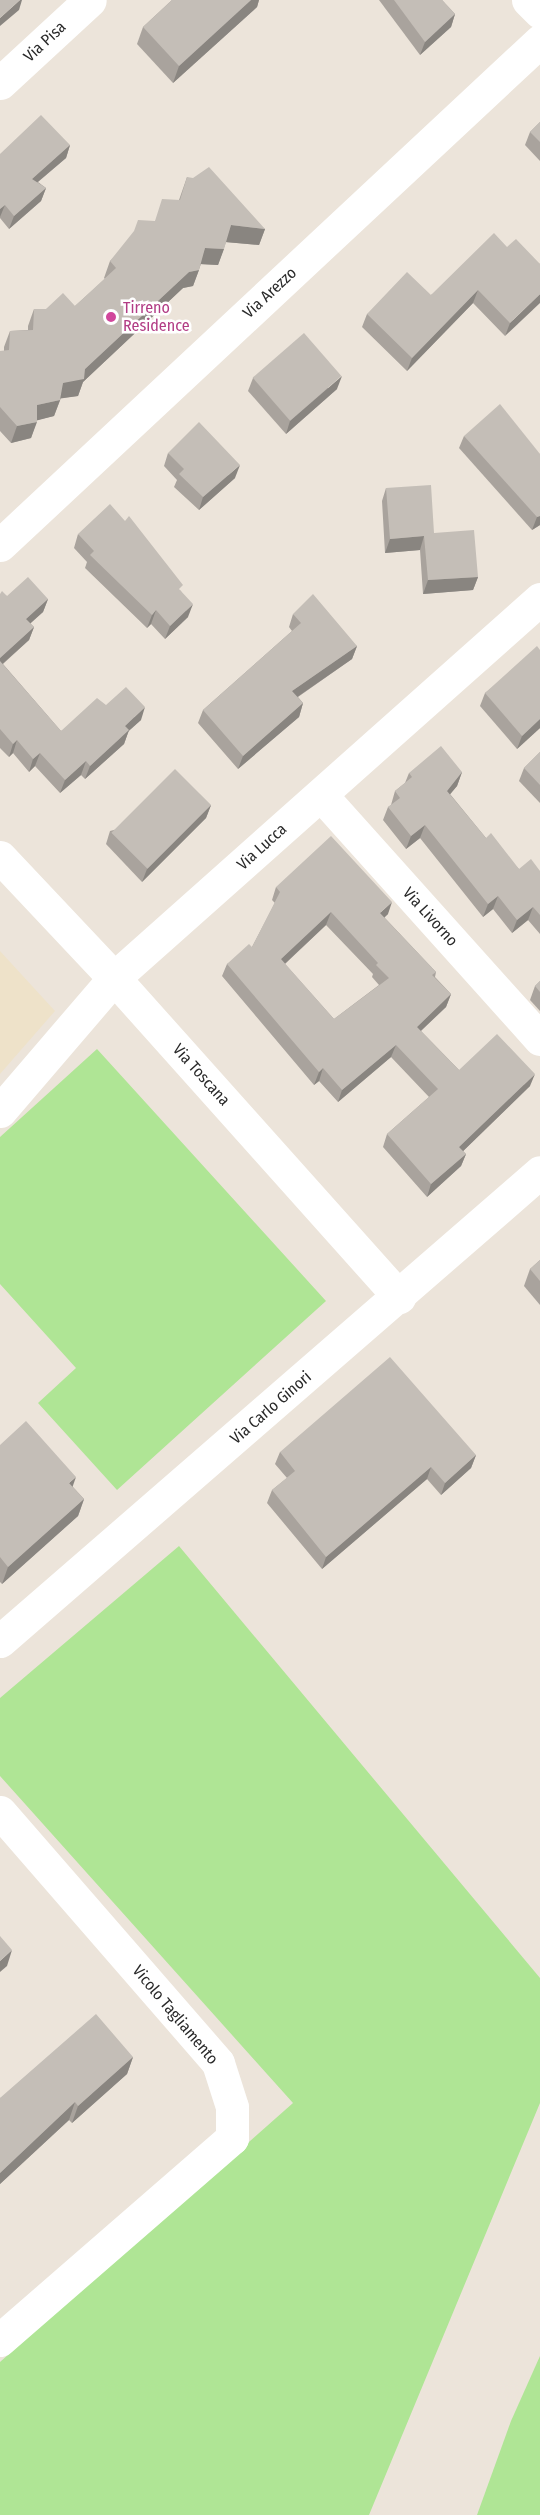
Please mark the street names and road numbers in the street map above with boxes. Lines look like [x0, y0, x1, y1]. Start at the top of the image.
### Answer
street label: Via Pisa [20, 18, 70, 66]
street label: Via Arezzo [239, 263, 301, 323]
street label: Via Lucca [233, 820, 291, 874]
street label: Via Livorno [399, 884, 461, 950]
street label: Via Toscana [168, 1040, 234, 1110]
street label: Via Carlo Ginori [227, 1368, 315, 1448]
street label: Vicolo Tagliamento [128, 1962, 222, 2068]

